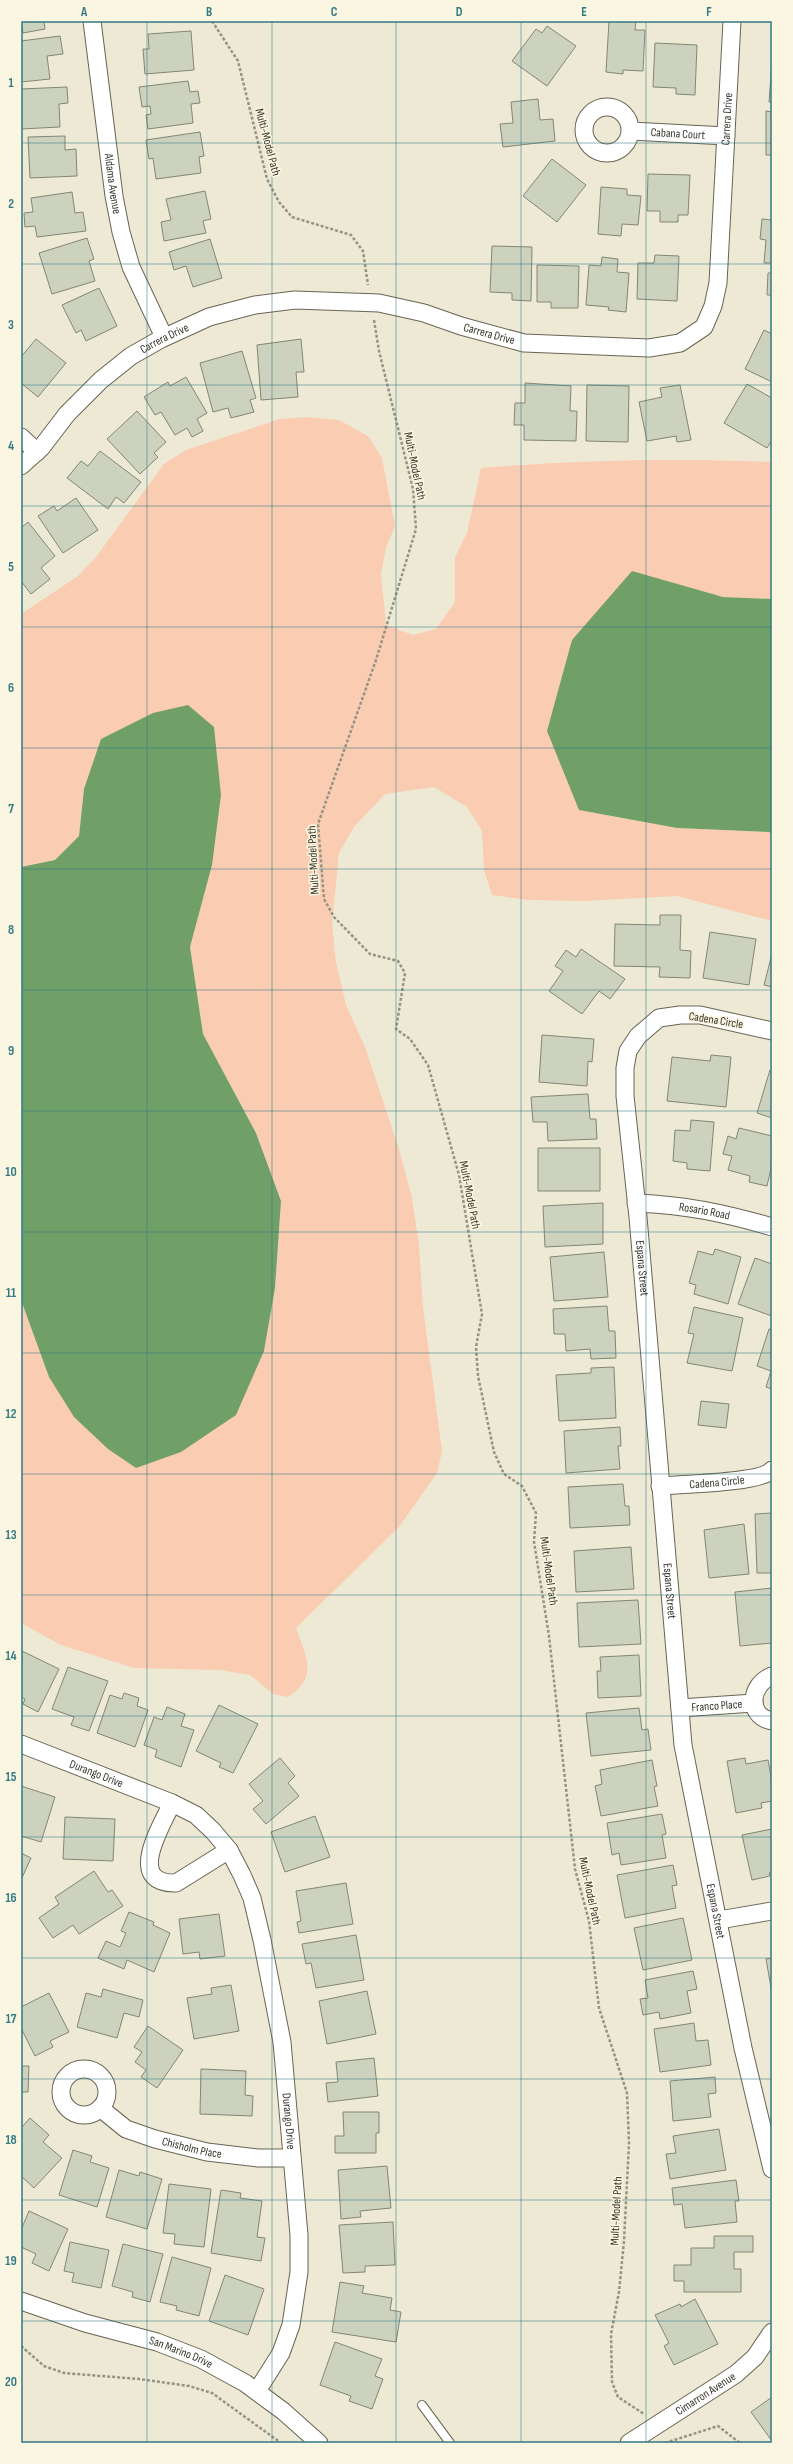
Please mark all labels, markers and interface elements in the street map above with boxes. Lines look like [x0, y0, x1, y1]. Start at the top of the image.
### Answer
text: A [80, 4, 88, 20]
text: B [206, 4, 212, 20]
text: C [331, 4, 338, 20]
text: D [456, 4, 463, 20]
text: E [581, 4, 587, 20]
text: F [706, 4, 712, 20]
text: 1 [8, 75, 14, 91]
street label: Carrera Drive [718, 92, 736, 146]
street label: Multi-Model Path [251, 107, 284, 177]
street label: Cabana Court [650, 125, 706, 143]
street label: Aldama Avenue [101, 152, 124, 215]
text: 2 [8, 196, 14, 212]
text: 3 [8, 317, 14, 333]
street label: Carrera Drive [138, 320, 191, 357]
street label: Carrera Drive [462, 320, 517, 348]
street label: Multi-Model Path [400, 431, 429, 501]
text: 4 [8, 438, 14, 454]
text: 5 [8, 559, 14, 575]
text: 6 [8, 680, 14, 696]
text: 7 [8, 801, 14, 817]
street label: Multi-Model Path [304, 825, 323, 895]
text: 8 [8, 922, 14, 938]
street label: Cadena Circle [688, 1009, 744, 1032]
text: 9 [8, 1043, 14, 1059]
street label: Multi-Model Path [456, 1160, 483, 1230]
text: 10 [5, 1164, 17, 1180]
street label: Rosario Road [678, 1200, 731, 1224]
street label: Espana Street [632, 1240, 652, 1297]
text: 11 [6, 1285, 16, 1301]
text: 12 [6, 1406, 17, 1422]
street label: Cadena Circle [689, 1472, 746, 1492]
text: 13 [6, 1527, 17, 1543]
street label: Multi-Model Path [536, 1536, 561, 1606]
street label: Espana Street [660, 1563, 679, 1620]
text: 14 [5, 1648, 17, 1664]
street label: Franco Place [691, 1697, 743, 1715]
street label: Durango Drive [67, 1757, 126, 1791]
text: 15 [6, 1769, 17, 1785]
street label: Multi-Model Path [575, 1856, 604, 1926]
street label: Espana Street [703, 1882, 728, 1941]
text: 16 [5, 1890, 17, 1906]
text: 17 [6, 2011, 17, 2027]
street label: Durango Drive [279, 2092, 298, 2150]
text: 18 [5, 2132, 17, 2148]
street label: Chisholm Place [160, 2134, 223, 2162]
street label: Multi-Model Path [607, 2176, 626, 2246]
text: 19 [5, 2253, 17, 2269]
street label: San Marino Drive [147, 2333, 215, 2372]
street label: Cimarron Avenue [673, 2369, 739, 2419]
text: 20 [5, 2374, 17, 2390]

